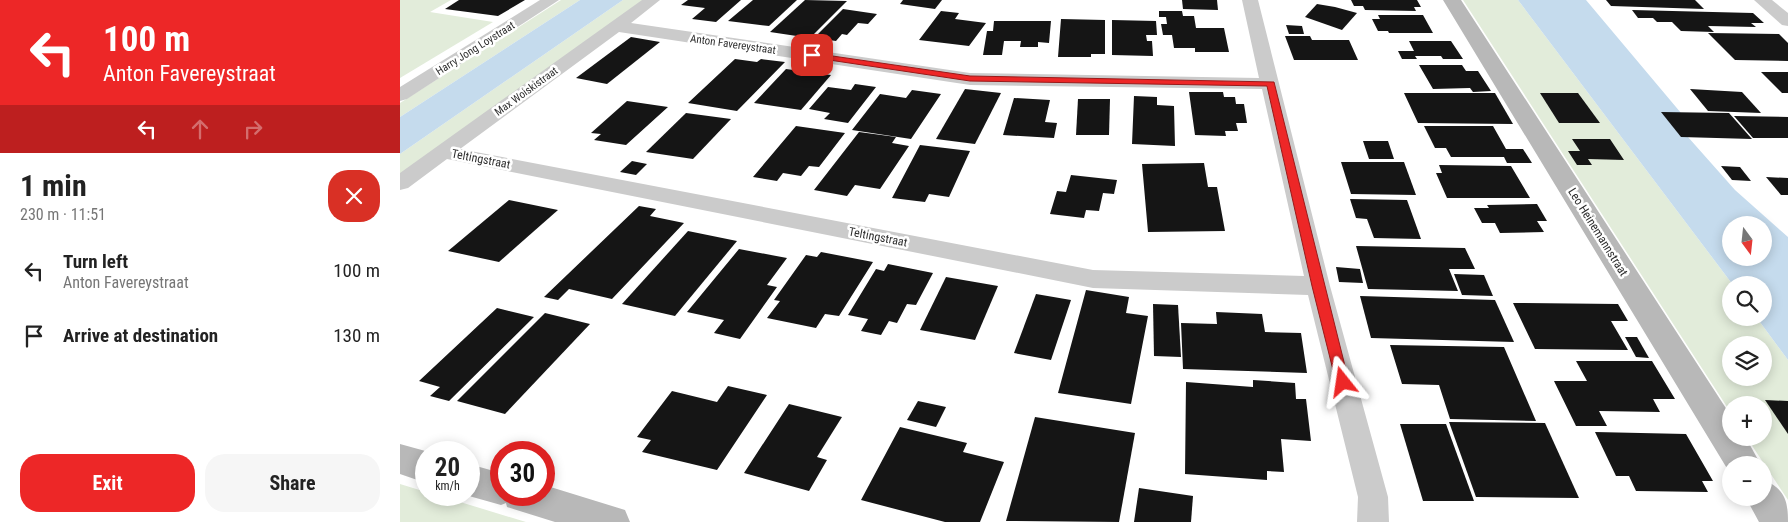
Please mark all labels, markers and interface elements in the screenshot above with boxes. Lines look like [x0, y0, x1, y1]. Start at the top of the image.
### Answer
text: 100 m [103, 19, 190, 60]
street label: Harry Jong Loystraat [433, 19, 517, 78]
icon: left [20, 20, 85, 85]
street label: Anton Favereystraat [689, 32, 777, 57]
pin [791, 34, 833, 76]
icon: arrive [798, 41, 826, 69]
text: Anton Favereystraat [103, 61, 276, 86]
street label: Max Woiskistraat [492, 64, 560, 119]
icon: left [133, 115, 161, 143]
icon: ahead [186, 115, 214, 143]
icon: right [239, 115, 267, 143]
street label: Teltingstraat [450, 146, 512, 172]
text: 1 min [20, 168, 87, 203]
button: close [328, 170, 380, 222]
street label: Leo Heinemannstraat [1565, 185, 1631, 279]
text: 230 m · 11:51 [20, 205, 106, 224]
north arrow [1722, 216, 1772, 266]
map controls [1722, 216, 1772, 506]
street label: Teltingstraat [847, 224, 909, 250]
text: Turn left [63, 250, 128, 273]
icon: left [20, 257, 48, 285]
text: 100 m [333, 259, 380, 282]
text: Anton Favereystraat [63, 273, 189, 292]
button: search [1722, 276, 1772, 326]
icon: arrive [20, 322, 48, 350]
text: Arrive at destination [63, 324, 218, 347]
text: 130 m [333, 324, 380, 347]
button: layers [1722, 336, 1772, 386]
position arrow [1316, 355, 1368, 407]
button: + [1722, 396, 1772, 446]
speed limit sign: 30 [490, 441, 555, 506]
text: 20 [435, 453, 460, 482]
button: Exit [20, 454, 195, 512]
button: Share [205, 454, 380, 512]
button: − [1722, 456, 1772, 506]
text: km/h [435, 479, 460, 493]

